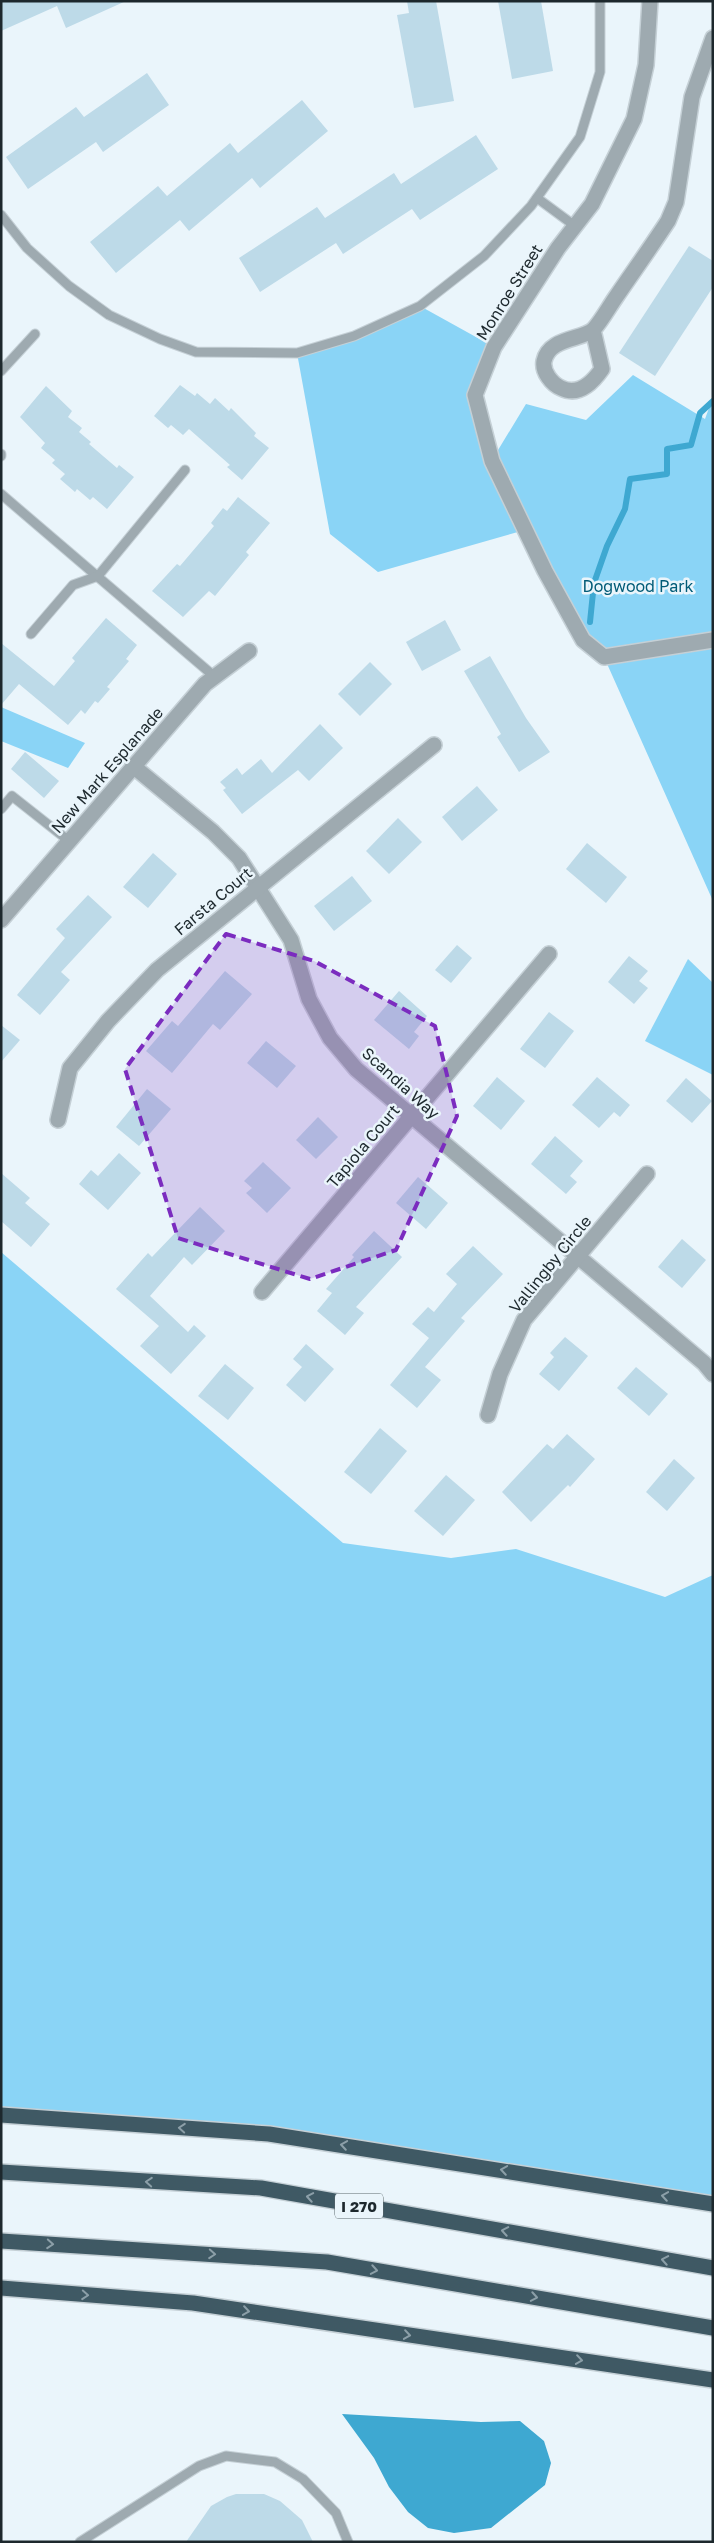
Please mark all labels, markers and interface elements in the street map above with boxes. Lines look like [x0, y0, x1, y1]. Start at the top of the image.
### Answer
street label: Monroe Street [471, 240, 547, 344]
park label: Dogwood Park [582, 576, 694, 596]
street label: New Mark Esplanade [47, 703, 167, 837]
street label: Farsta Court [170, 863, 256, 939]
street label: Scandia Way [358, 1043, 444, 1123]
street label: Tapiola Court [322, 1100, 404, 1192]
street label: Vallingby Circle [505, 1211, 595, 1317]
one-way arrow [178, 2123, 186, 2134]
one-way arrow [339, 2141, 348, 2151]
one-way arrow [500, 2165, 509, 2175]
one-way arrow [144, 2176, 152, 2187]
one-way arrow [660, 2191, 668, 2202]
one-way arrow [306, 2193, 315, 2203]
road number: I 270 [335, 2194, 383, 2218]
one-way arrow [500, 2227, 509, 2237]
one-way arrow [46, 2238, 54, 2249]
one-way arrow [208, 2249, 216, 2260]
one-way arrow [660, 2255, 669, 2265]
one-way arrow [369, 2265, 378, 2275]
one-way arrow [81, 2289, 89, 2300]
one-way arrow [529, 2292, 538, 2302]
one-way arrow [243, 2305, 251, 2316]
one-way arrow [403, 2329, 411, 2339]
one-way arrow [575, 2354, 583, 2365]

